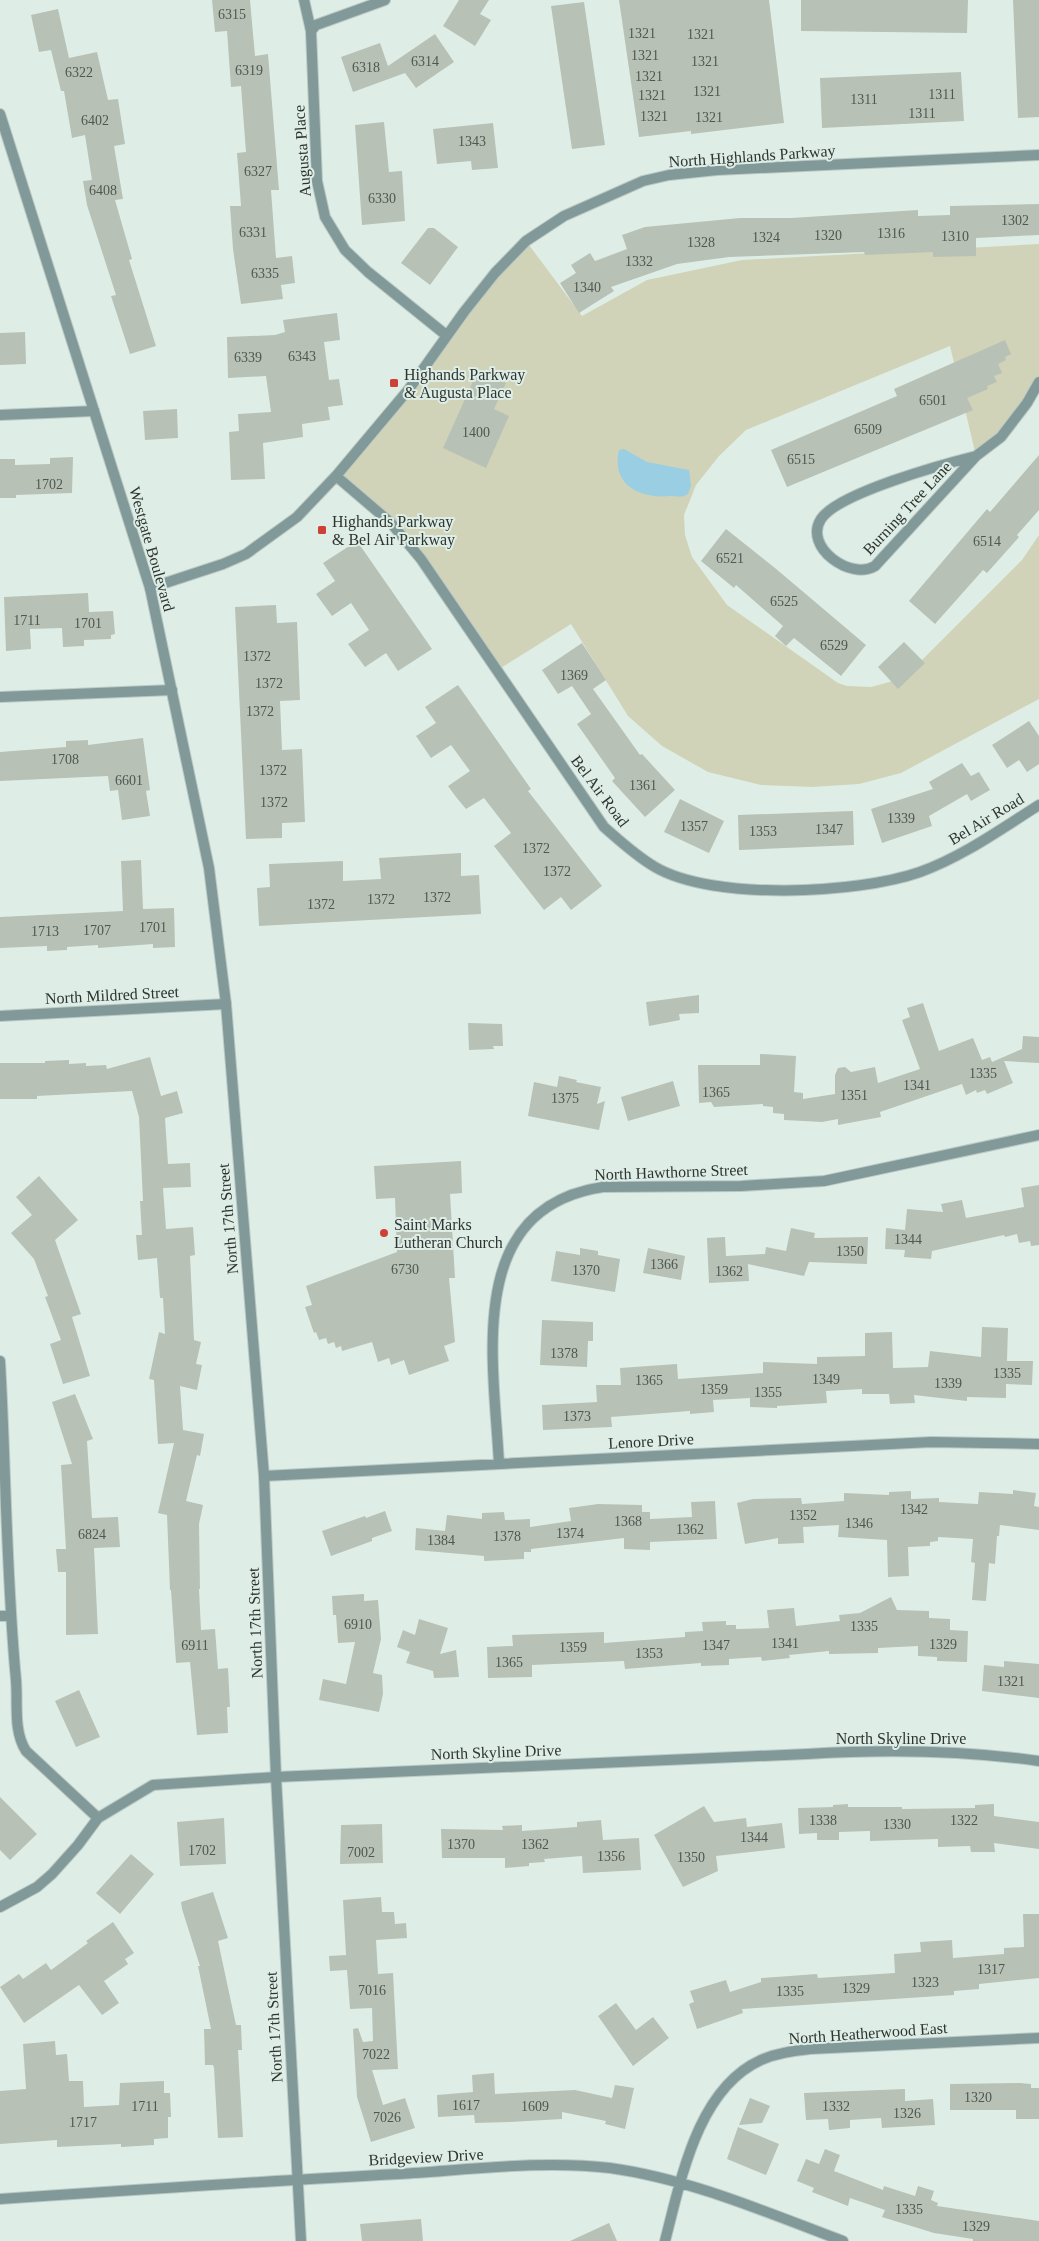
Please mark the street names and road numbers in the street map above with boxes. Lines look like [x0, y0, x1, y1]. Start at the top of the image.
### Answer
street label: Augusta Place [290, 104, 315, 197]
street label: North Highlands Parkway [668, 142, 836, 171]
street label: Burning Tree Lane [860, 458, 955, 559]
street label: Westgate Boulevard [125, 485, 178, 614]
street label: Bel Air Road [568, 752, 632, 830]
street label: Bel Air Road [945, 790, 1027, 848]
street label: North Mildred Street [45, 983, 180, 1007]
street label: North Hawthorne Street [594, 1161, 749, 1183]
street label: North 17th Street [215, 1162, 241, 1275]
street label: Lenore Drive [608, 1430, 694, 1452]
street label: North 17th Street [245, 1567, 265, 1679]
street label: North Skyline Drive [836, 1730, 966, 1748]
street label: North Skyline Drive [430, 1741, 562, 1764]
street label: North 17th Street [263, 1971, 285, 2083]
street label: North Heatherwood East [788, 2019, 948, 2047]
street label: Bridgeview Drive [368, 2146, 484, 2169]

